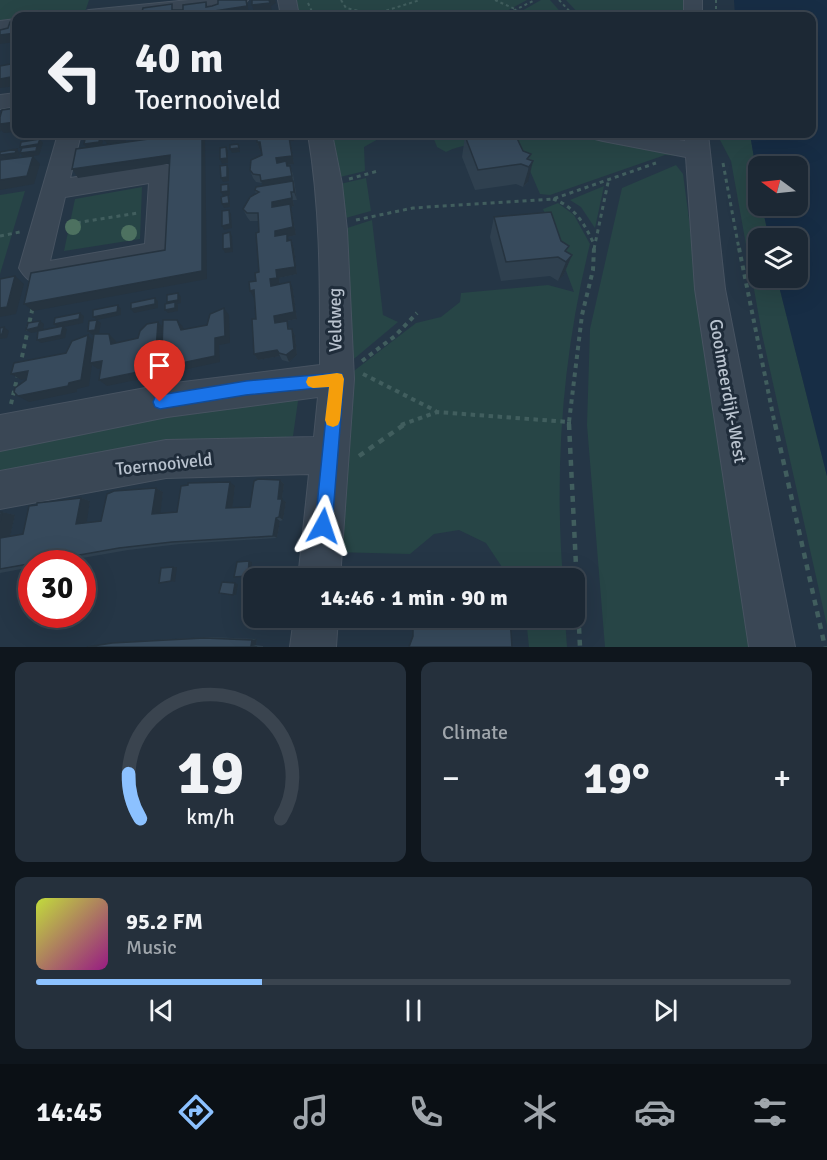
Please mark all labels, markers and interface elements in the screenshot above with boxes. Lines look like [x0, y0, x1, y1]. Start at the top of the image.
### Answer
text: 40 m [135, 33, 224, 84]
icon: left [36, 36, 114, 114]
text: Toernooiveld [135, 84, 281, 117]
north arrow [748, 156, 808, 216]
map controls [748, 156, 808, 288]
button: layers [748, 228, 808, 288]
street label: Veldweg [323, 288, 347, 352]
street label: Gooimeerdijk-West [704, 317, 752, 465]
pin [134, 340, 185, 402]
icon: arrive [143, 349, 176, 382]
street label: Toernooiveld [114, 448, 214, 480]
position arrow [291, 494, 355, 558]
speed limit sign: 30 [18, 550, 96, 628]
text: 14:46 · 1 min · 90 m [320, 584, 508, 611]
text: Climate [442, 720, 508, 745]
text: 19 [177, 734, 244, 811]
text: 19° [583, 751, 650, 806]
text: − [442, 758, 460, 799]
text: + [773, 758, 791, 799]
text: km/h [186, 804, 235, 830]
text: 95.2 FM [126, 908, 203, 935]
text: Music [126, 935, 177, 960]
icon: previous [145, 994, 178, 1027]
icon: pause [397, 994, 430, 1027]
icon: next [649, 994, 682, 1027]
icon: directions [175, 1091, 217, 1133]
icon: music [290, 1091, 332, 1133]
icon: phone [405, 1091, 447, 1133]
icon: climate [519, 1091, 561, 1133]
icon: car [634, 1091, 676, 1133]
icon: filters [749, 1091, 791, 1133]
text: 14:45 [36, 1096, 103, 1129]

